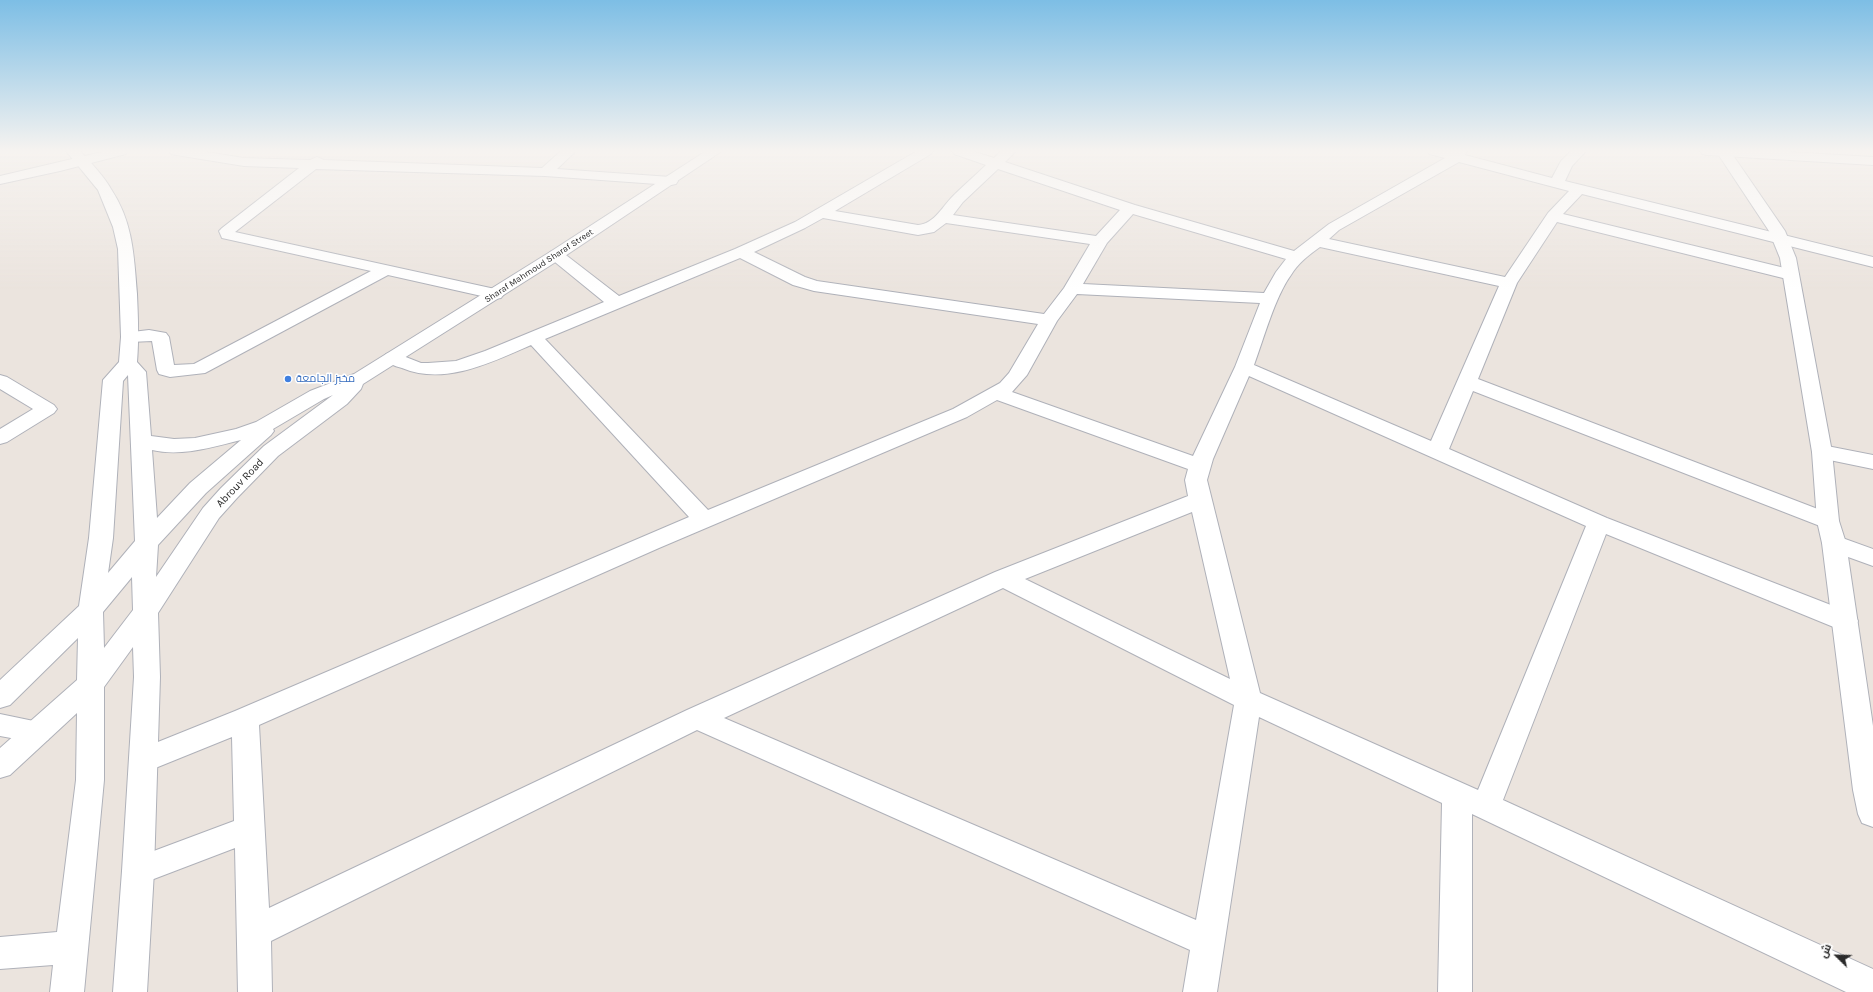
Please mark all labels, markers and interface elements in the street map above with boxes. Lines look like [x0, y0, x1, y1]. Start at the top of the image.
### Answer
street label: Sharaf Mahmoud Sharaf Street [483, 227, 595, 305]
place label: مخبز الجامعة [296, 372, 355, 386]
marker: مخبز الجامعة [283, 374, 293, 384]
street label: Abrouv Road [213, 456, 267, 510]
north arrow [1817, 936, 1857, 976]
text: ش [1817, 942, 1834, 960]

